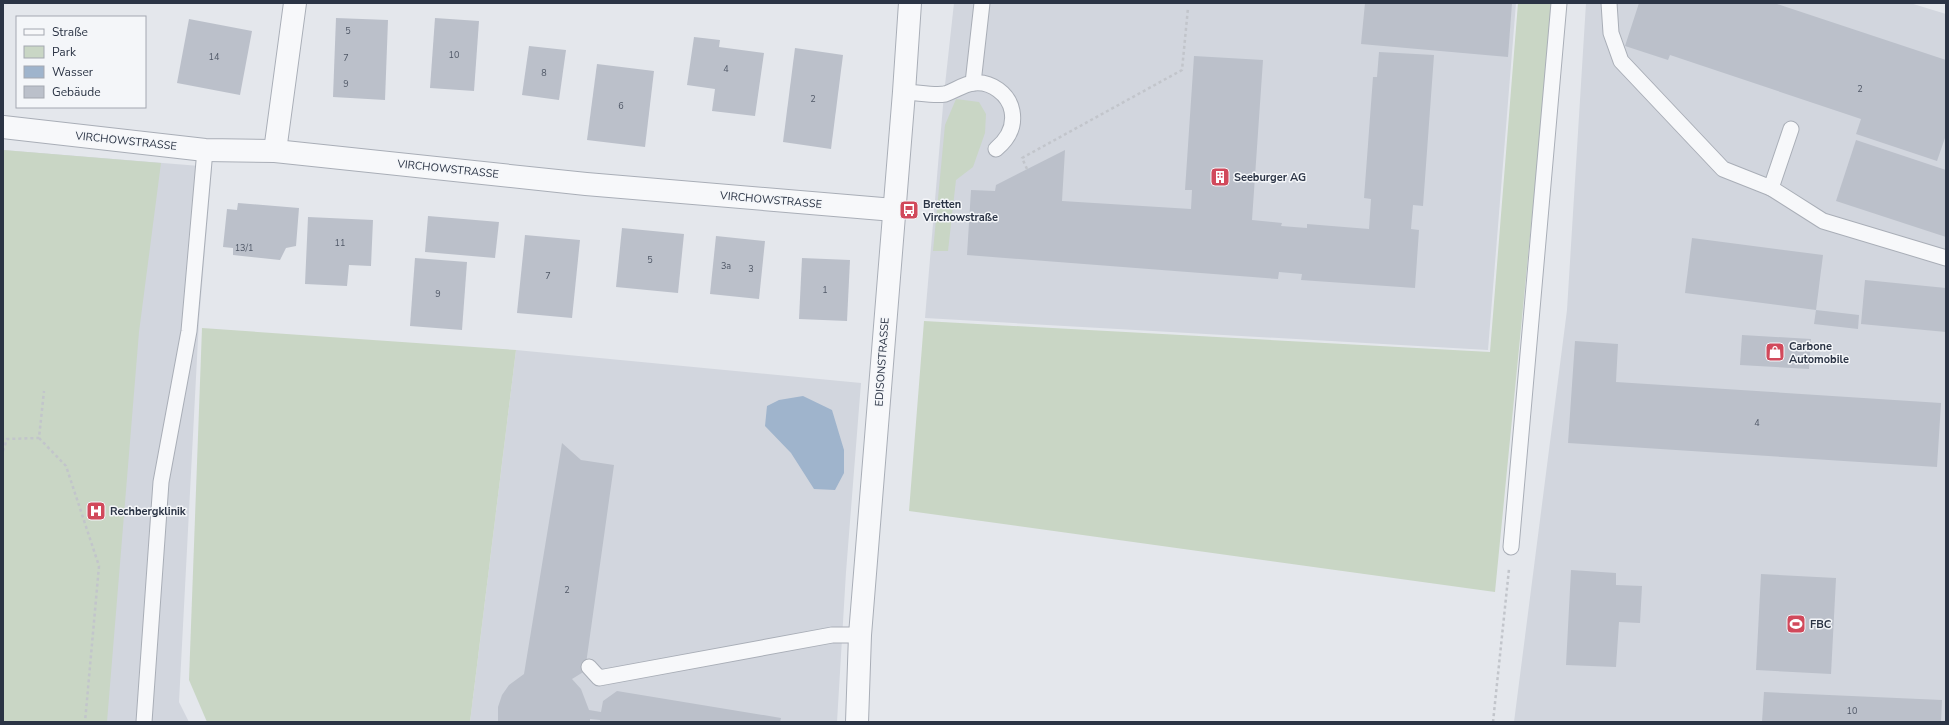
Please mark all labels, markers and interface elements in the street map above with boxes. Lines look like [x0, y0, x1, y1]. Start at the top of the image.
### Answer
legend [16, 16, 146, 108]
text: Straße [52, 24, 88, 40]
house number: 5 [345, 25, 351, 37]
text: Park [52, 44, 77, 60]
house number: 10 [449, 49, 459, 61]
house number: 14 [209, 51, 220, 63]
house number: 7 [343, 52, 349, 64]
house number: 4 [723, 63, 729, 75]
text: Wasser [52, 64, 94, 80]
house number: 8 [541, 67, 547, 79]
house number: 9 [343, 78, 349, 90]
house number: 2 [1857, 83, 1863, 95]
text: Gebäude [52, 84, 101, 100]
house number: 2 [810, 93, 816, 105]
house number: 6 [618, 100, 624, 112]
street label: VIRCHOWSTRASSE [73, 128, 178, 154]
street label: VIRCHOWSTRASSE [395, 156, 500, 182]
building icon: Seeburger AG [1209, 166, 1231, 188]
place label: Seeburger AG [1234, 170, 1306, 185]
street label: VIRCHOWSTRASSE [719, 188, 822, 212]
place label: Bretten Virchowstraße [922, 197, 998, 225]
bus stop icon: Bretten Virchowstraße [898, 199, 920, 221]
house number: 11 [335, 237, 345, 249]
house number: 13/1 [235, 242, 253, 254]
house number: 5 [647, 254, 653, 266]
house number: 3a [721, 260, 731, 272]
house number: 3 [748, 263, 754, 275]
house number: 7 [545, 270, 551, 282]
house number: 1 [822, 284, 828, 296]
house number: 9 [435, 288, 441, 300]
street label: EDISONSTRASSE [871, 317, 893, 407]
place label: Carbone Automobile [1789, 339, 1849, 367]
shop icon: Carbone Automobile [1764, 341, 1786, 363]
house number: 4 [1754, 417, 1760, 429]
hospital icon: Rechbergklinik [85, 500, 107, 522]
place label: Rechbergklinik [110, 504, 187, 519]
house number: 2 [564, 584, 570, 596]
sports icon: FBC [1785, 613, 1807, 635]
place label: FBC [1810, 617, 1832, 632]
house number: 10 [1847, 705, 1857, 717]

